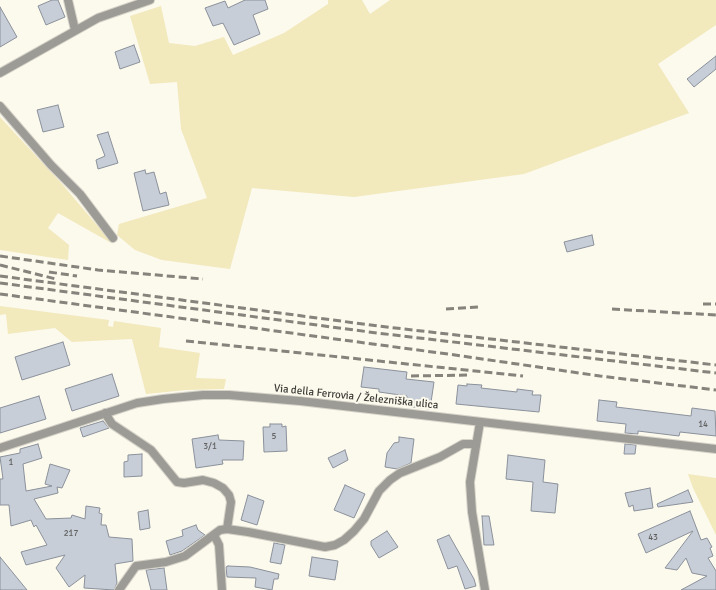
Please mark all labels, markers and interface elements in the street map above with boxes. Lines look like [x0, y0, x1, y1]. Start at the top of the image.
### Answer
street label: Via della Ferrovia / Železniška ulica [273, 382, 439, 412]
house number: 14 [698, 420, 708, 430]
house number: 5 [272, 432, 276, 442]
house number: 3/1 [203, 442, 217, 452]
house number: 1 [9, 458, 13, 468]
house number: 217 [64, 529, 78, 539]
house number: 43 [648, 533, 658, 543]

